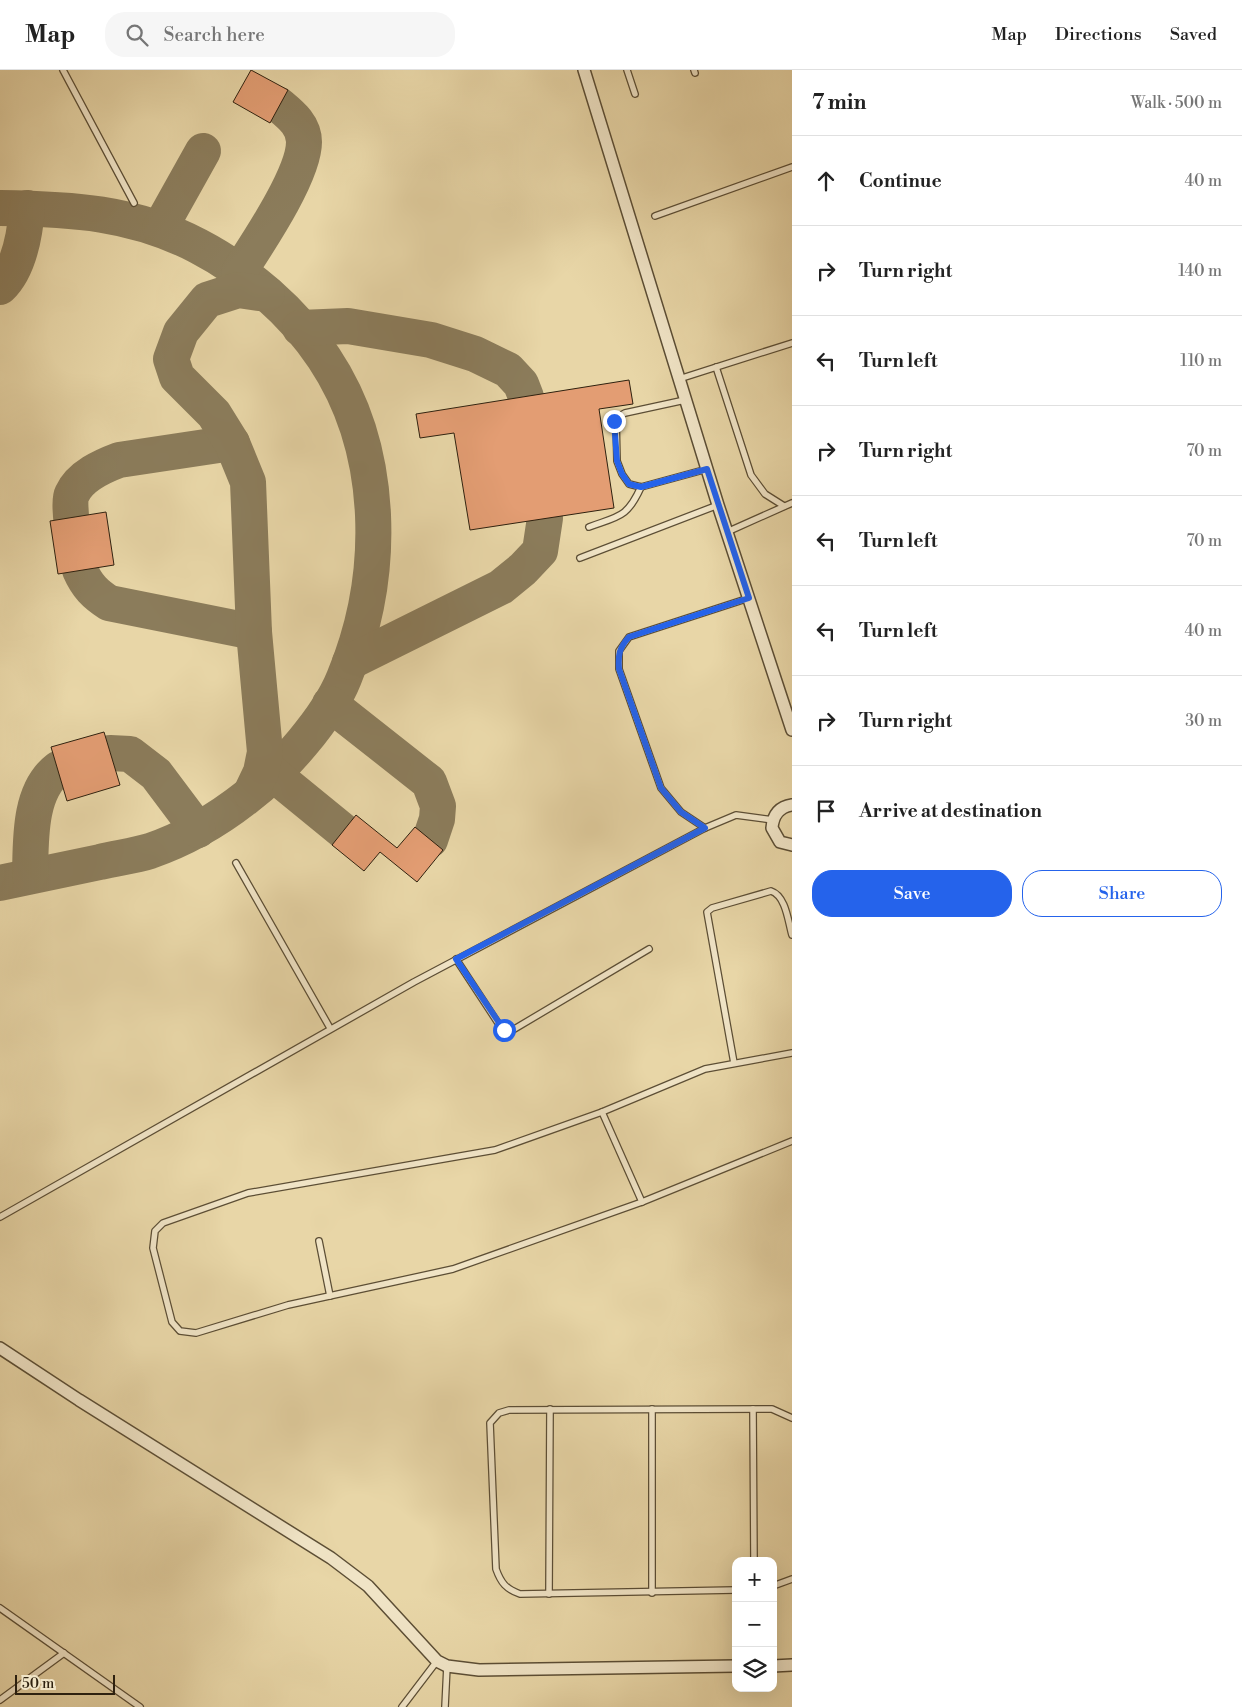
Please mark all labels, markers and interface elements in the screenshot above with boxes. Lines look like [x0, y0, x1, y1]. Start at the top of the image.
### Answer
search box [105, 12, 455, 57]
text: Map [25, 20, 75, 50]
icon: search [123, 21, 151, 49]
text: Search here [163, 23, 265, 47]
text: Map [991, 23, 1027, 46]
text: Directions [1055, 23, 1142, 46]
text: Saved [1170, 23, 1217, 46]
text: 7 min [812, 90, 866, 116]
text: Walk · 500 m [1131, 93, 1222, 113]
icon: ahead [812, 167, 840, 195]
text: Continue [859, 169, 942, 193]
text: 40 m [1185, 171, 1222, 191]
icon: right [812, 257, 840, 285]
text: Turn right [859, 259, 952, 283]
text: 140 m [1178, 261, 1222, 281]
icon: left [812, 347, 840, 375]
text: Turn left [859, 349, 938, 373]
text: 110 m [1180, 351, 1222, 371]
route end [603, 410, 626, 433]
icon: right [812, 437, 840, 465]
text: Turn right [859, 439, 952, 463]
text: 70 m [1186, 441, 1222, 461]
icon: left [812, 527, 840, 555]
text: Turn left [859, 529, 938, 553]
text: 70 m [1186, 531, 1222, 551]
icon: left [812, 617, 840, 645]
text: Turn left [859, 619, 938, 643]
text: 40 m [1185, 621, 1222, 641]
icon: right [812, 707, 840, 735]
text: Turn right [859, 709, 952, 733]
text: 30 m [1185, 711, 1222, 731]
icon: arrive [812, 797, 840, 825]
text: Arrive at destination [859, 799, 1042, 823]
button: Save [812, 870, 1012, 917]
button: Share [1022, 870, 1222, 917]
route start [493, 1019, 516, 1042]
map controls [732, 1557, 777, 1692]
button: + [732, 1557, 777, 1602]
button: − [732, 1602, 777, 1647]
button: layers [732, 1647, 777, 1692]
scale bar [15, 1672, 115, 1695]
text: 50 m [22, 1675, 54, 1693]

